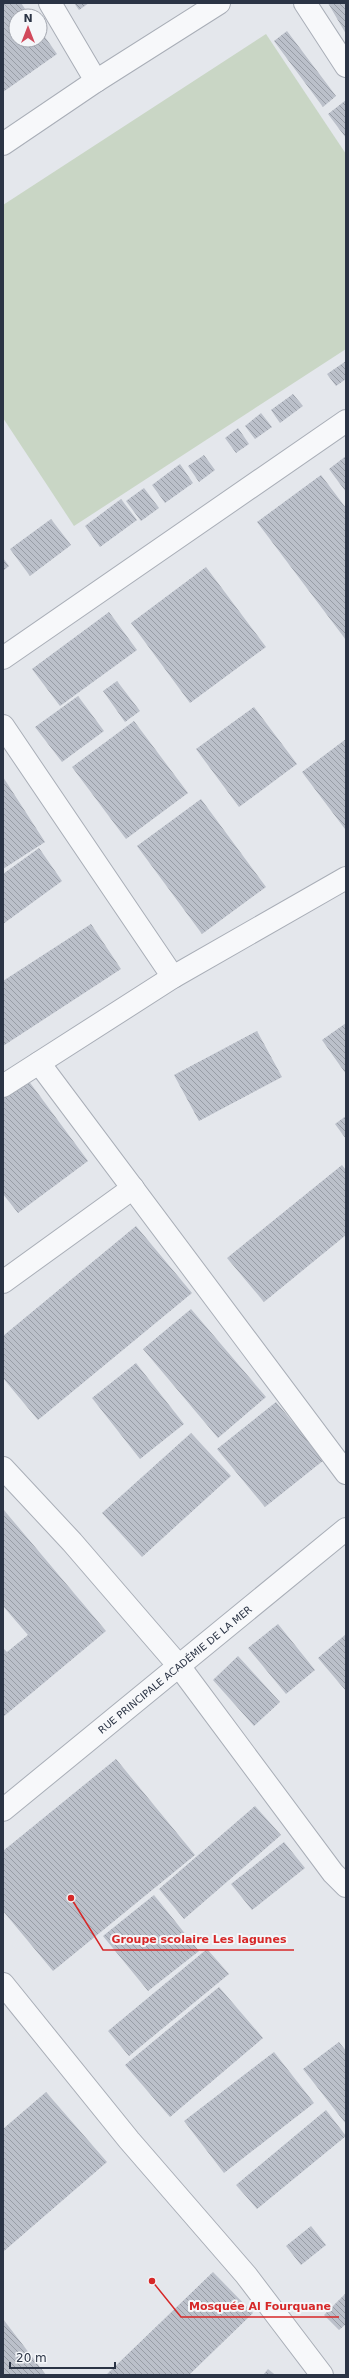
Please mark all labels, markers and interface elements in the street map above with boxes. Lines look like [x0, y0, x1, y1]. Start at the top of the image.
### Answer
north arrow [8, 8, 48, 48]
text: N [23, 12, 33, 25]
street label: RUE PRINCIPALE ACADÉMIE DE LA MER [96, 1603, 254, 1735]
callout: Groupe scolaire Les lagunes [103, 1927, 294, 1950]
text: Groupe scolaire Les lagunes [112, 1933, 287, 1946]
callout: Mosquée Al Fourquane [181, 2294, 339, 2317]
text: Mosquée Al Fourquane [189, 2300, 331, 2313]
scale bar [10, 2344, 115, 2370]
text: 20 m [16, 2351, 47, 2365]

